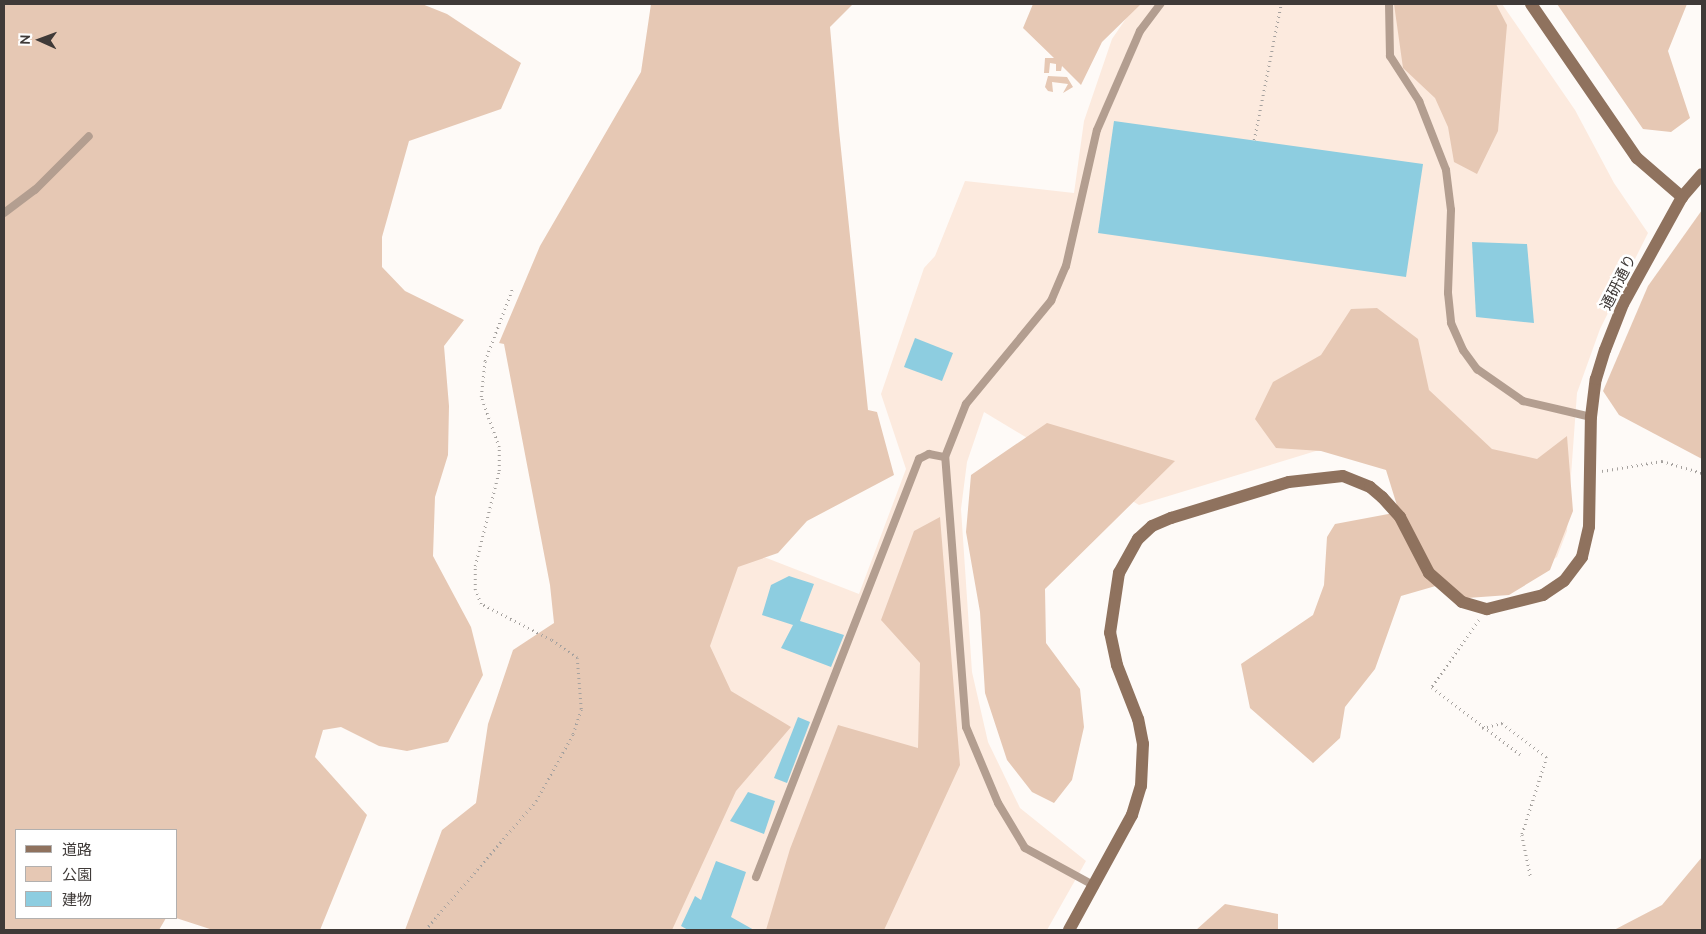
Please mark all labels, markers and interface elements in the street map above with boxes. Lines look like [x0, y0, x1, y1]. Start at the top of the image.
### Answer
north arrow [15, 15, 65, 65]
text: N [17, 34, 33, 45]
street label: 通研通り [1596, 251, 1640, 313]
legend [15, 829, 178, 919]
text: 道路 [62, 841, 92, 858]
text: 公園 [62, 866, 92, 883]
text: 建物 [62, 891, 92, 908]

